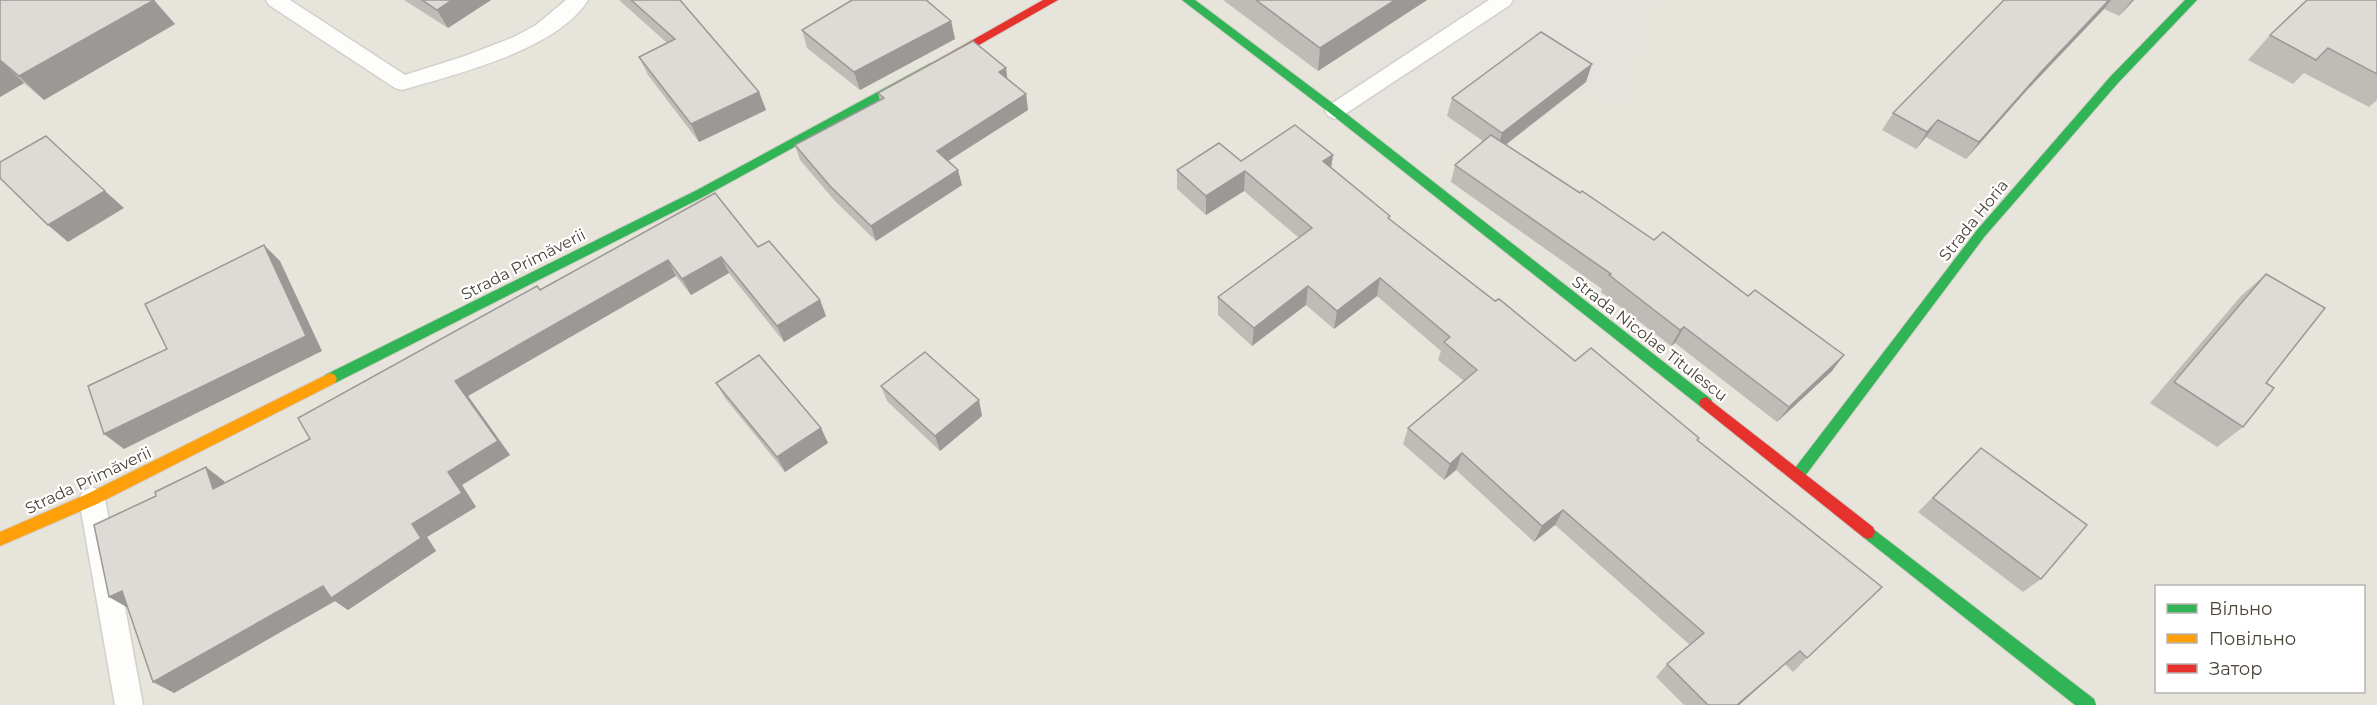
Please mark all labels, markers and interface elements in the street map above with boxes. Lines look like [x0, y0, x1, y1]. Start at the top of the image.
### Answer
street label: Strada Horia [1935, 176, 2012, 265]
street label: Strada Primăverii [458, 225, 589, 304]
street label: Strada Nicolae Titulescu [1568, 272, 1731, 405]
street label: Strada Primăverii [22, 443, 154, 518]
legend [2155, 585, 2365, 693]
text: Вільно [2209, 598, 2273, 620]
text: Повільно [2209, 628, 2296, 650]
text: Затор [2209, 658, 2263, 680]

